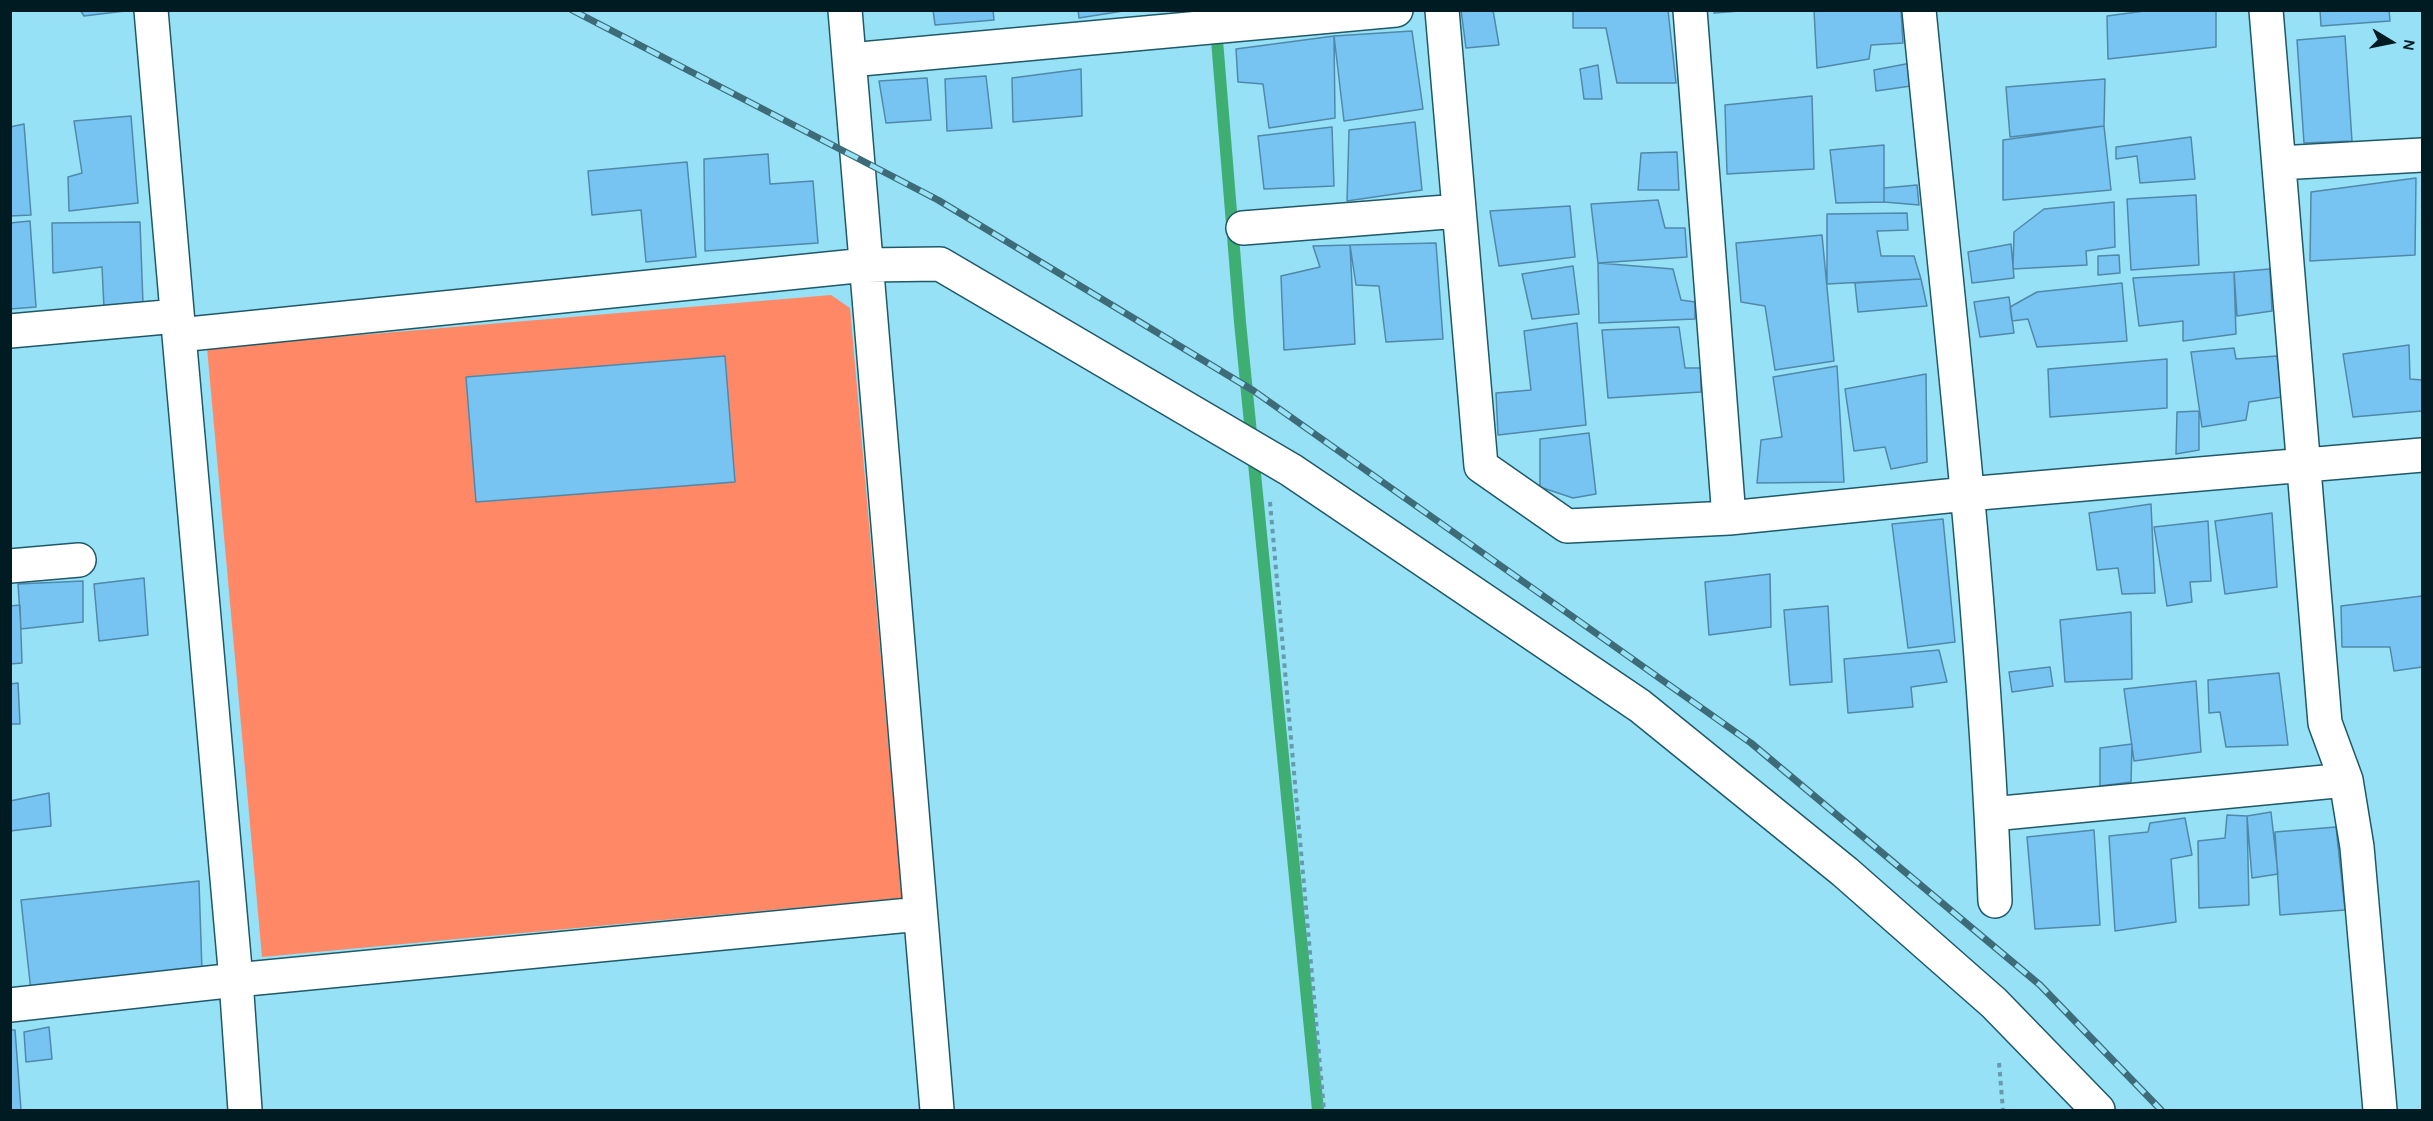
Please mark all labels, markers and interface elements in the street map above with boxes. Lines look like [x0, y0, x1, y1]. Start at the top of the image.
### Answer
north arrow [2361, 12, 2421, 72]
text: N [2399, 38, 2420, 53]

